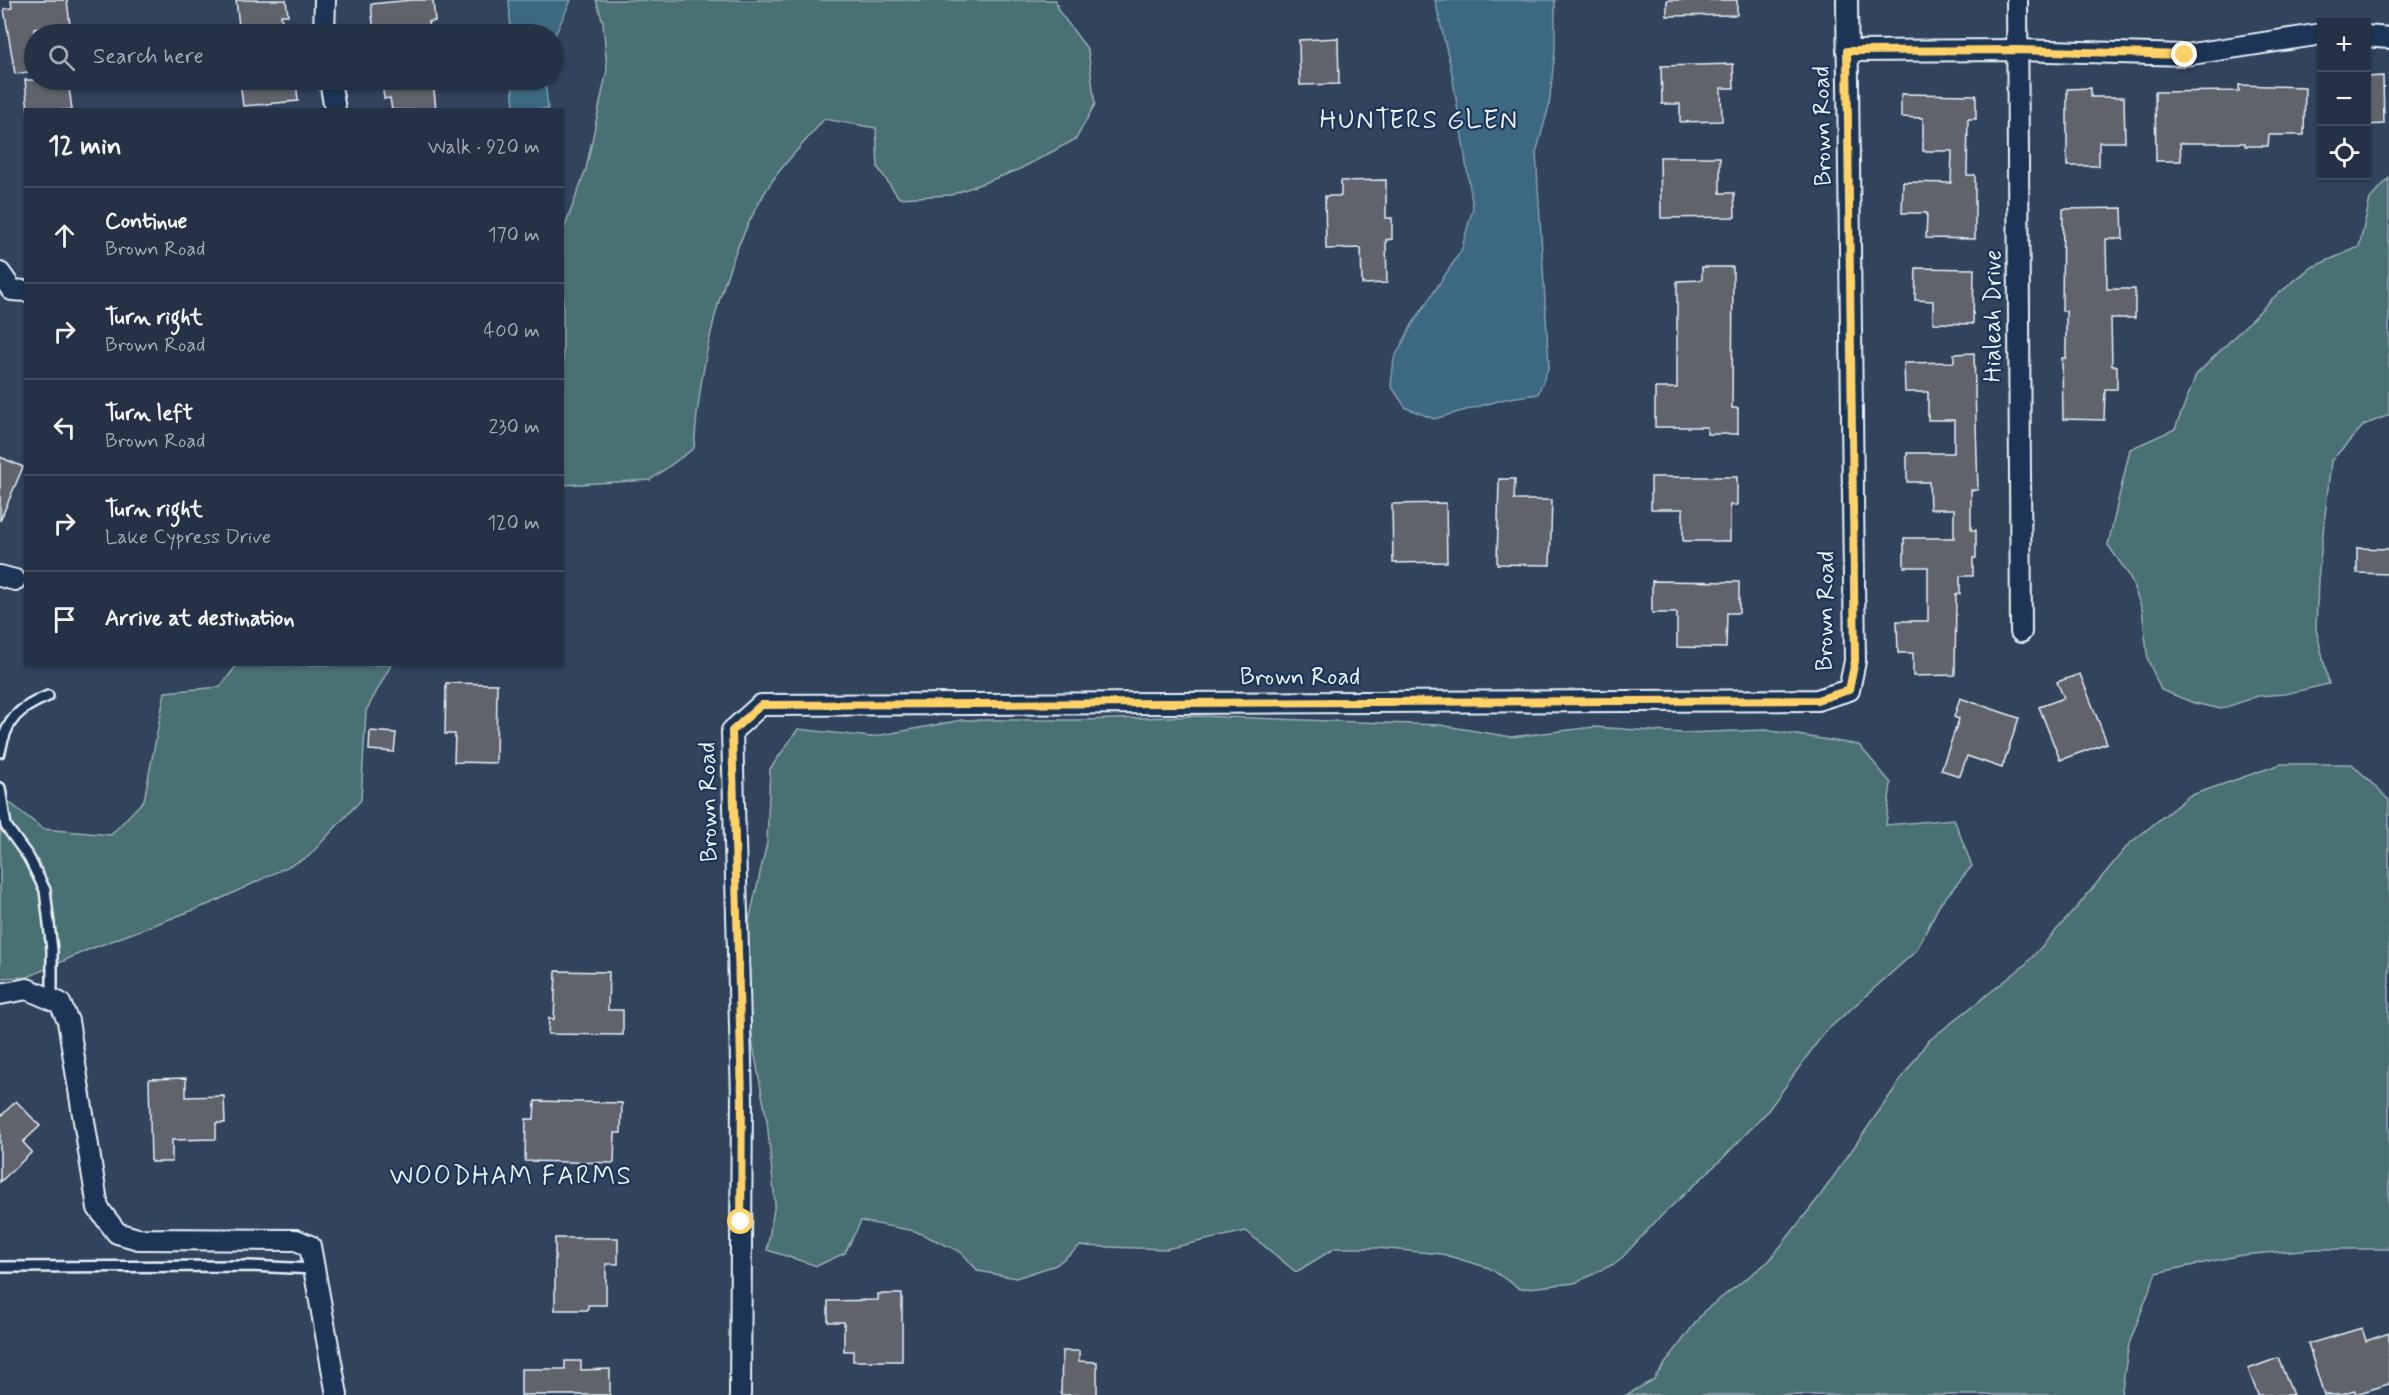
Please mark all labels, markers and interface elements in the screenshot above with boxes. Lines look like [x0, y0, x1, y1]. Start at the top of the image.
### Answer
map controls [2317, 18, 2371, 180]
button: + [2317, 18, 2371, 72]
search box [24, 24, 564, 90]
icon: search [45, 41, 78, 74]
route end [2171, 41, 2197, 67]
text: Search here [93, 43, 204, 71]
street label: Brown Road [1806, 66, 1840, 186]
button: − [2317, 72, 2371, 126]
district label: HUNTERS GLEN [1319, 104, 1519, 138]
button: locate [2317, 126, 2371, 180]
text: 12 min [48, 130, 122, 164]
text: Walk · 920 m [428, 134, 540, 161]
text: Continue [105, 208, 187, 236]
icon: ahead [48, 219, 81, 252]
text: 170 m [488, 222, 540, 249]
text: Brown Road [105, 236, 205, 263]
street label: Hialeah Drive [1978, 250, 2009, 382]
text: Turn right [105, 304, 203, 332]
icon: right [48, 315, 81, 348]
text: 400 m [484, 318, 540, 345]
text: Brown Road [105, 332, 205, 359]
text: Turn left [105, 400, 193, 428]
icon: left [48, 411, 81, 444]
text: 230 m [488, 414, 540, 441]
text: Brown Road [105, 428, 205, 455]
text: Turn right [105, 496, 203, 524]
icon: right [48, 507, 81, 540]
text: 120 m [487, 510, 540, 537]
text: Lake Cypress Drive [105, 524, 271, 551]
street label: Brown Road [1809, 551, 1843, 671]
icon: arrive [48, 603, 81, 636]
text: Arrive at destination [105, 605, 295, 633]
street label: Brown Road [1240, 662, 1360, 693]
street label: Brown Road [692, 742, 726, 862]
district label: WOODHAM FARMS [389, 1160, 633, 1194]
route start [727, 1208, 753, 1234]

